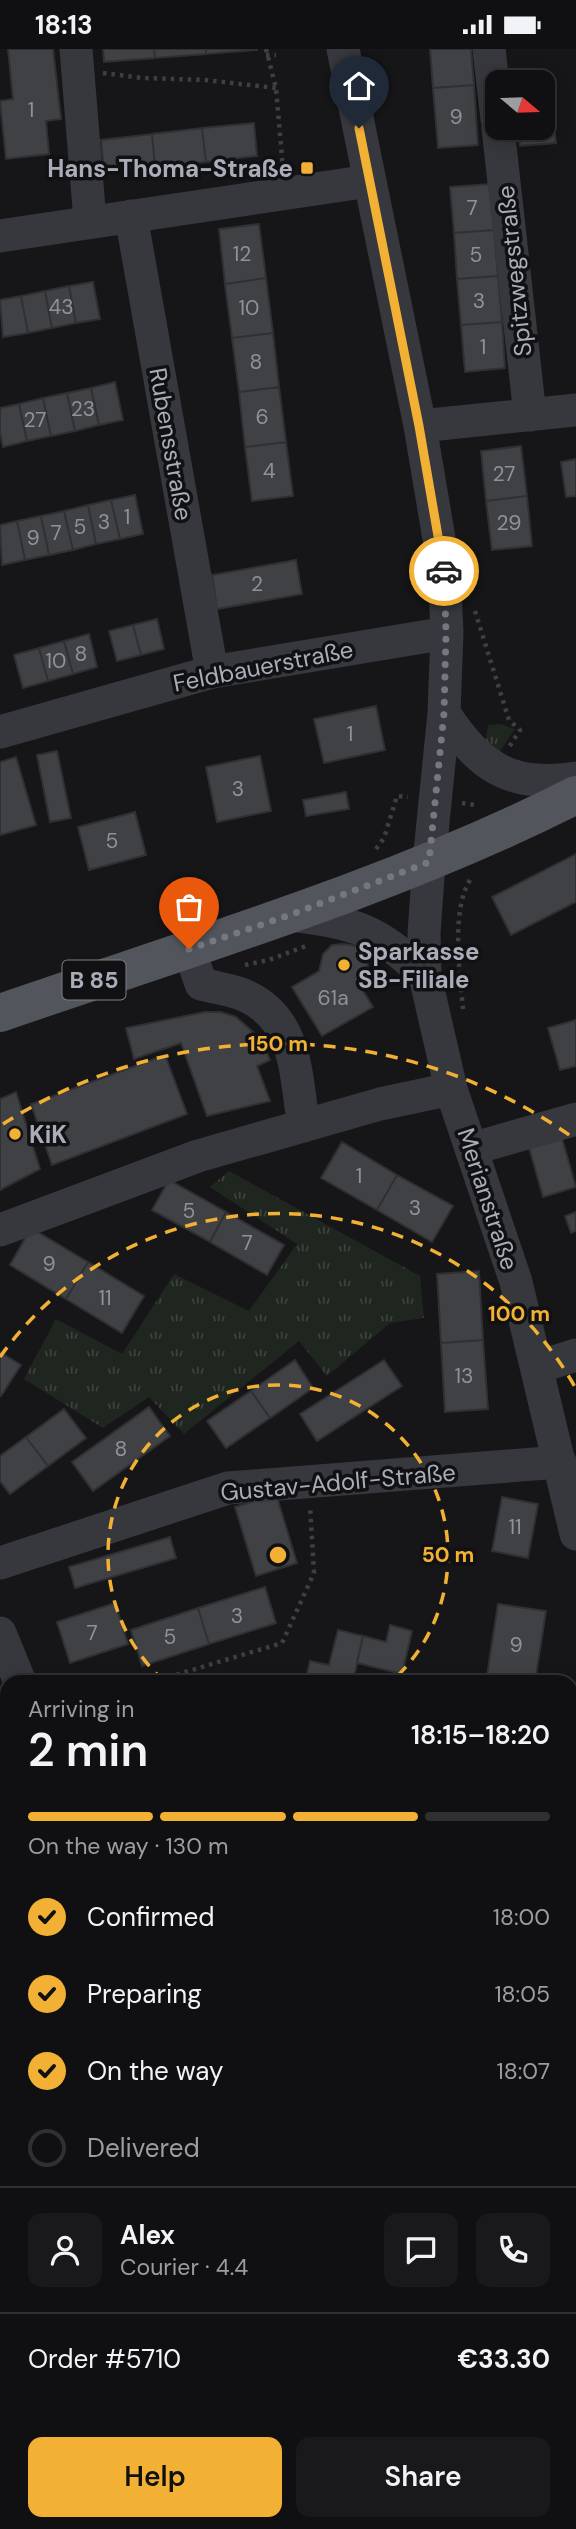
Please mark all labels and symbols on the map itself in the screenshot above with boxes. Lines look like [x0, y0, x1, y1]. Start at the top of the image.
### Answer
pin [329, 56, 389, 128]
north arrow [485, 70, 555, 140]
house number: 1 [28, 96, 34, 124]
house number: 9 [449, 103, 463, 131]
place label: Hans-Thoma-Straße [47, 153, 293, 184]
marker: Hans-Thoma-Straße [299, 160, 315, 176]
street label: Spitzwegstraße [490, 184, 538, 358]
house number: 7 [466, 194, 478, 222]
house number: 12 [233, 240, 251, 268]
house number: 5 [470, 241, 482, 269]
house number: 3 [473, 287, 485, 315]
house number: 43 [48, 293, 74, 321]
house number: 10 [239, 294, 259, 322]
house number: 1 [480, 333, 486, 361]
house number: 8 [250, 348, 262, 376]
street label: Rubensstraße [142, 365, 200, 523]
house number: 23 [71, 395, 95, 423]
house number: 6 [255, 403, 269, 431]
house number: 27 [24, 406, 46, 434]
house number: 4 [263, 457, 276, 485]
house number: 27 [493, 460, 515, 488]
house number: 1 [124, 503, 130, 531]
house number: 3 [98, 508, 110, 536]
house number: 29 [496, 509, 522, 537]
house number: 5 [74, 513, 86, 541]
house number: 7 [50, 519, 62, 547]
house number: 9 [26, 524, 40, 552]
courier [409, 536, 479, 606]
house number: 2 [251, 570, 263, 598]
street label: Feldbauerstraße [170, 633, 356, 699]
house number: 8 [75, 640, 87, 668]
house number: 10 [46, 647, 66, 675]
house number: 1 [347, 720, 353, 748]
house number: 3 [232, 775, 244, 803]
house number: 5 [106, 827, 118, 855]
pin [159, 877, 219, 949]
place label: Sparkasse SB-Filiale [358, 936, 480, 995]
marker: Sparkasse SB-Filiale [336, 957, 352, 973]
road number: B 85 [62, 961, 126, 999]
house number: 61a [317, 984, 349, 1012]
text: 150 m [248, 1030, 308, 1058]
place label: KiK [29, 1119, 67, 1150]
street label: Merianstraße [450, 1124, 526, 1274]
marker: KiK [7, 1126, 23, 1142]
house number: 1 [356, 1162, 362, 1190]
house number: 3 [409, 1194, 421, 1222]
house number: 5 [183, 1197, 195, 1225]
house number: 7 [241, 1229, 253, 1257]
house number: 9 [42, 1250, 56, 1278]
house number: 11 [98, 1284, 112, 1312]
text: 100 m [488, 1300, 550, 1328]
house number: 13 [455, 1362, 473, 1390]
house number: 8 [115, 1435, 127, 1463]
street label: Gustav-Adolf-Straße [219, 1456, 457, 1508]
house number: 11 [508, 1513, 522, 1541]
text: 50 m [422, 1541, 474, 1569]
centre of rings [266, 1543, 290, 1567]
house number: 3 [231, 1602, 243, 1630]
house number: 7 [86, 1619, 98, 1647]
house number: 5 [164, 1623, 176, 1651]
house number: 9 [509, 1631, 523, 1659]

